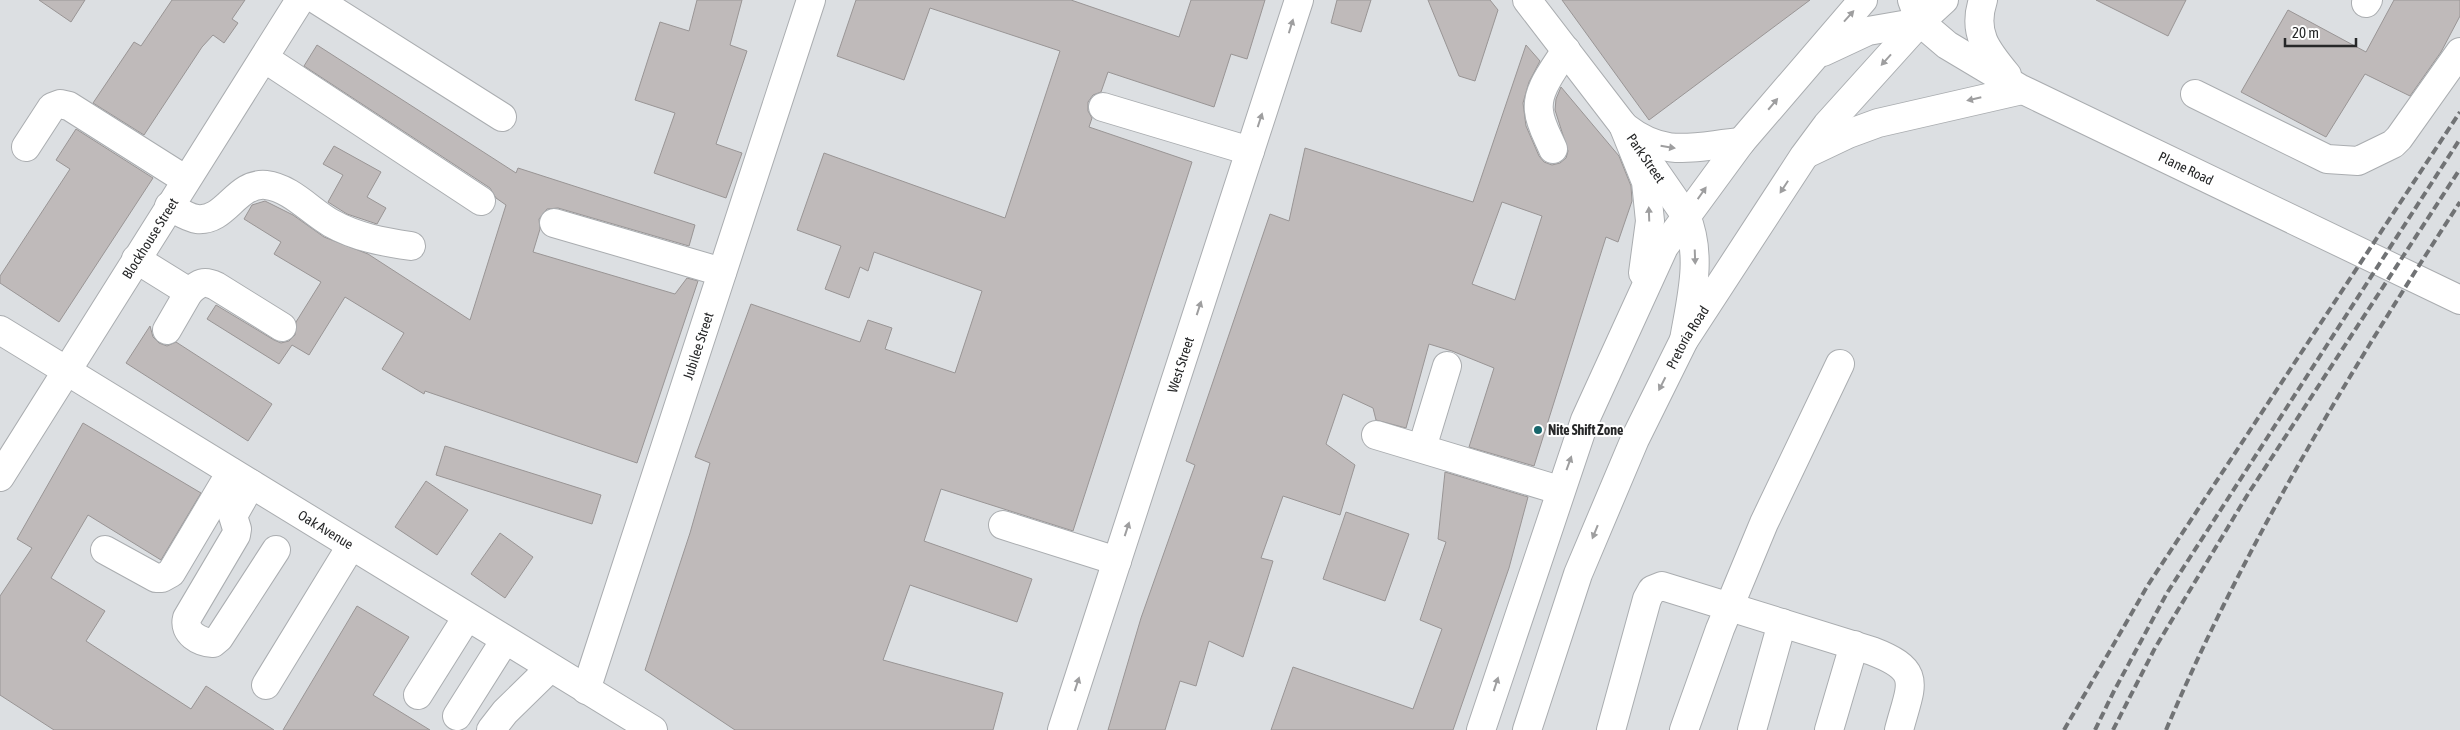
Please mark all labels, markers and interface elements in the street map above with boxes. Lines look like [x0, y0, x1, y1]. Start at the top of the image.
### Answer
one-way arrow [1844, 9, 1855, 22]
scale bar [2285, 15, 2356, 47]
one-way arrow [1287, 18, 1295, 33]
text: 20 m [2292, 24, 2319, 41]
one-way arrow [1880, 54, 1891, 67]
one-way arrow [1966, 95, 1981, 103]
one-way arrow [1767, 98, 1778, 111]
one-way arrow [1257, 113, 1265, 128]
street label: Park Street [1623, 131, 1669, 186]
one-way arrow [1661, 144, 1677, 152]
street label: Plane Road [2156, 148, 2216, 188]
one-way arrow [1779, 180, 1789, 193]
one-way arrow [1697, 186, 1707, 200]
street label: Blockhouse Street [119, 195, 181, 282]
one-way arrow [1645, 205, 1653, 221]
one-way arrow [1691, 249, 1699, 265]
one-way arrow [1196, 300, 1204, 315]
street label: Pretoria Road [1663, 303, 1712, 372]
street label: Jubilee Street [680, 310, 717, 382]
street label: West Street [1164, 335, 1197, 395]
one-way arrow [1658, 377, 1666, 391]
place label: Nite Shift Zone [1548, 422, 1623, 438]
marker: Nite Shift Zone [1532, 424, 1544, 436]
one-way arrow [1565, 455, 1573, 470]
street label: Oak Avenue [295, 507, 356, 552]
one-way arrow [1124, 521, 1132, 536]
one-way arrow [1591, 525, 1599, 540]
one-way arrow [1074, 676, 1081, 691]
one-way arrow [1493, 676, 1500, 691]

